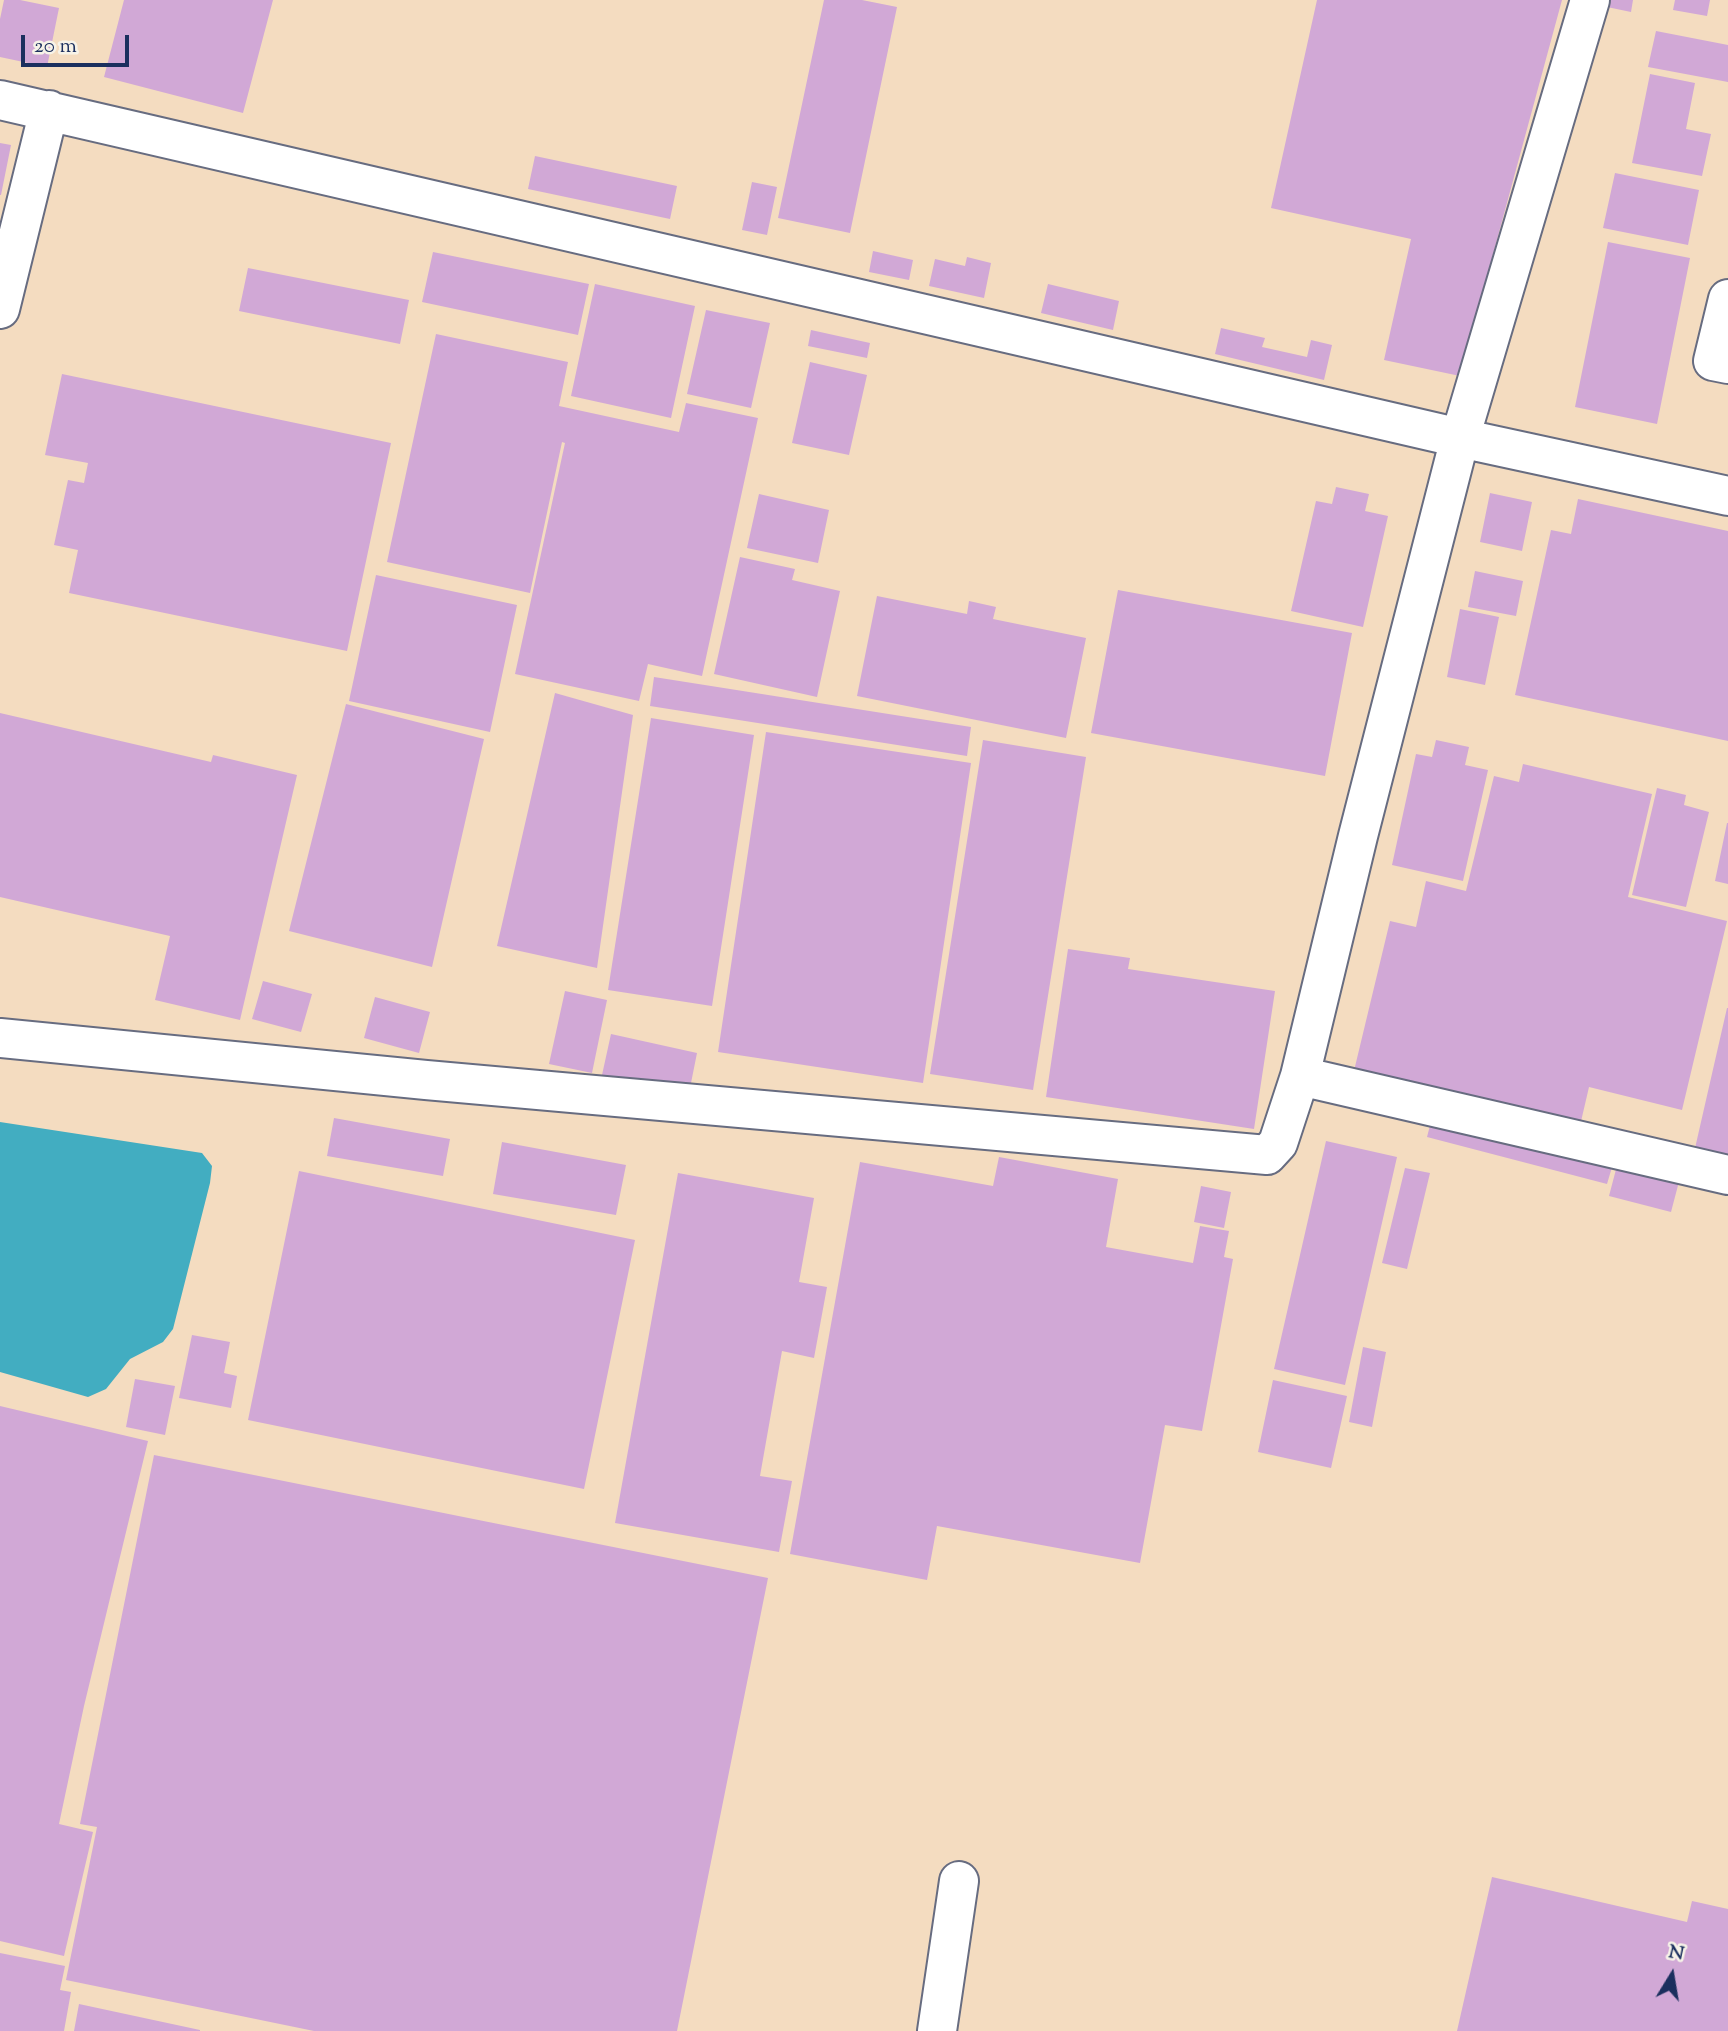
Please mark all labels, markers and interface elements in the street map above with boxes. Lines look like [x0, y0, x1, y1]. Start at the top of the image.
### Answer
scale bar [24, 21, 133, 65]
text: 20 m [34, 32, 77, 62]
text: N [1666, 1939, 1686, 1969]
north arrow [1637, 1940, 1707, 2010]

